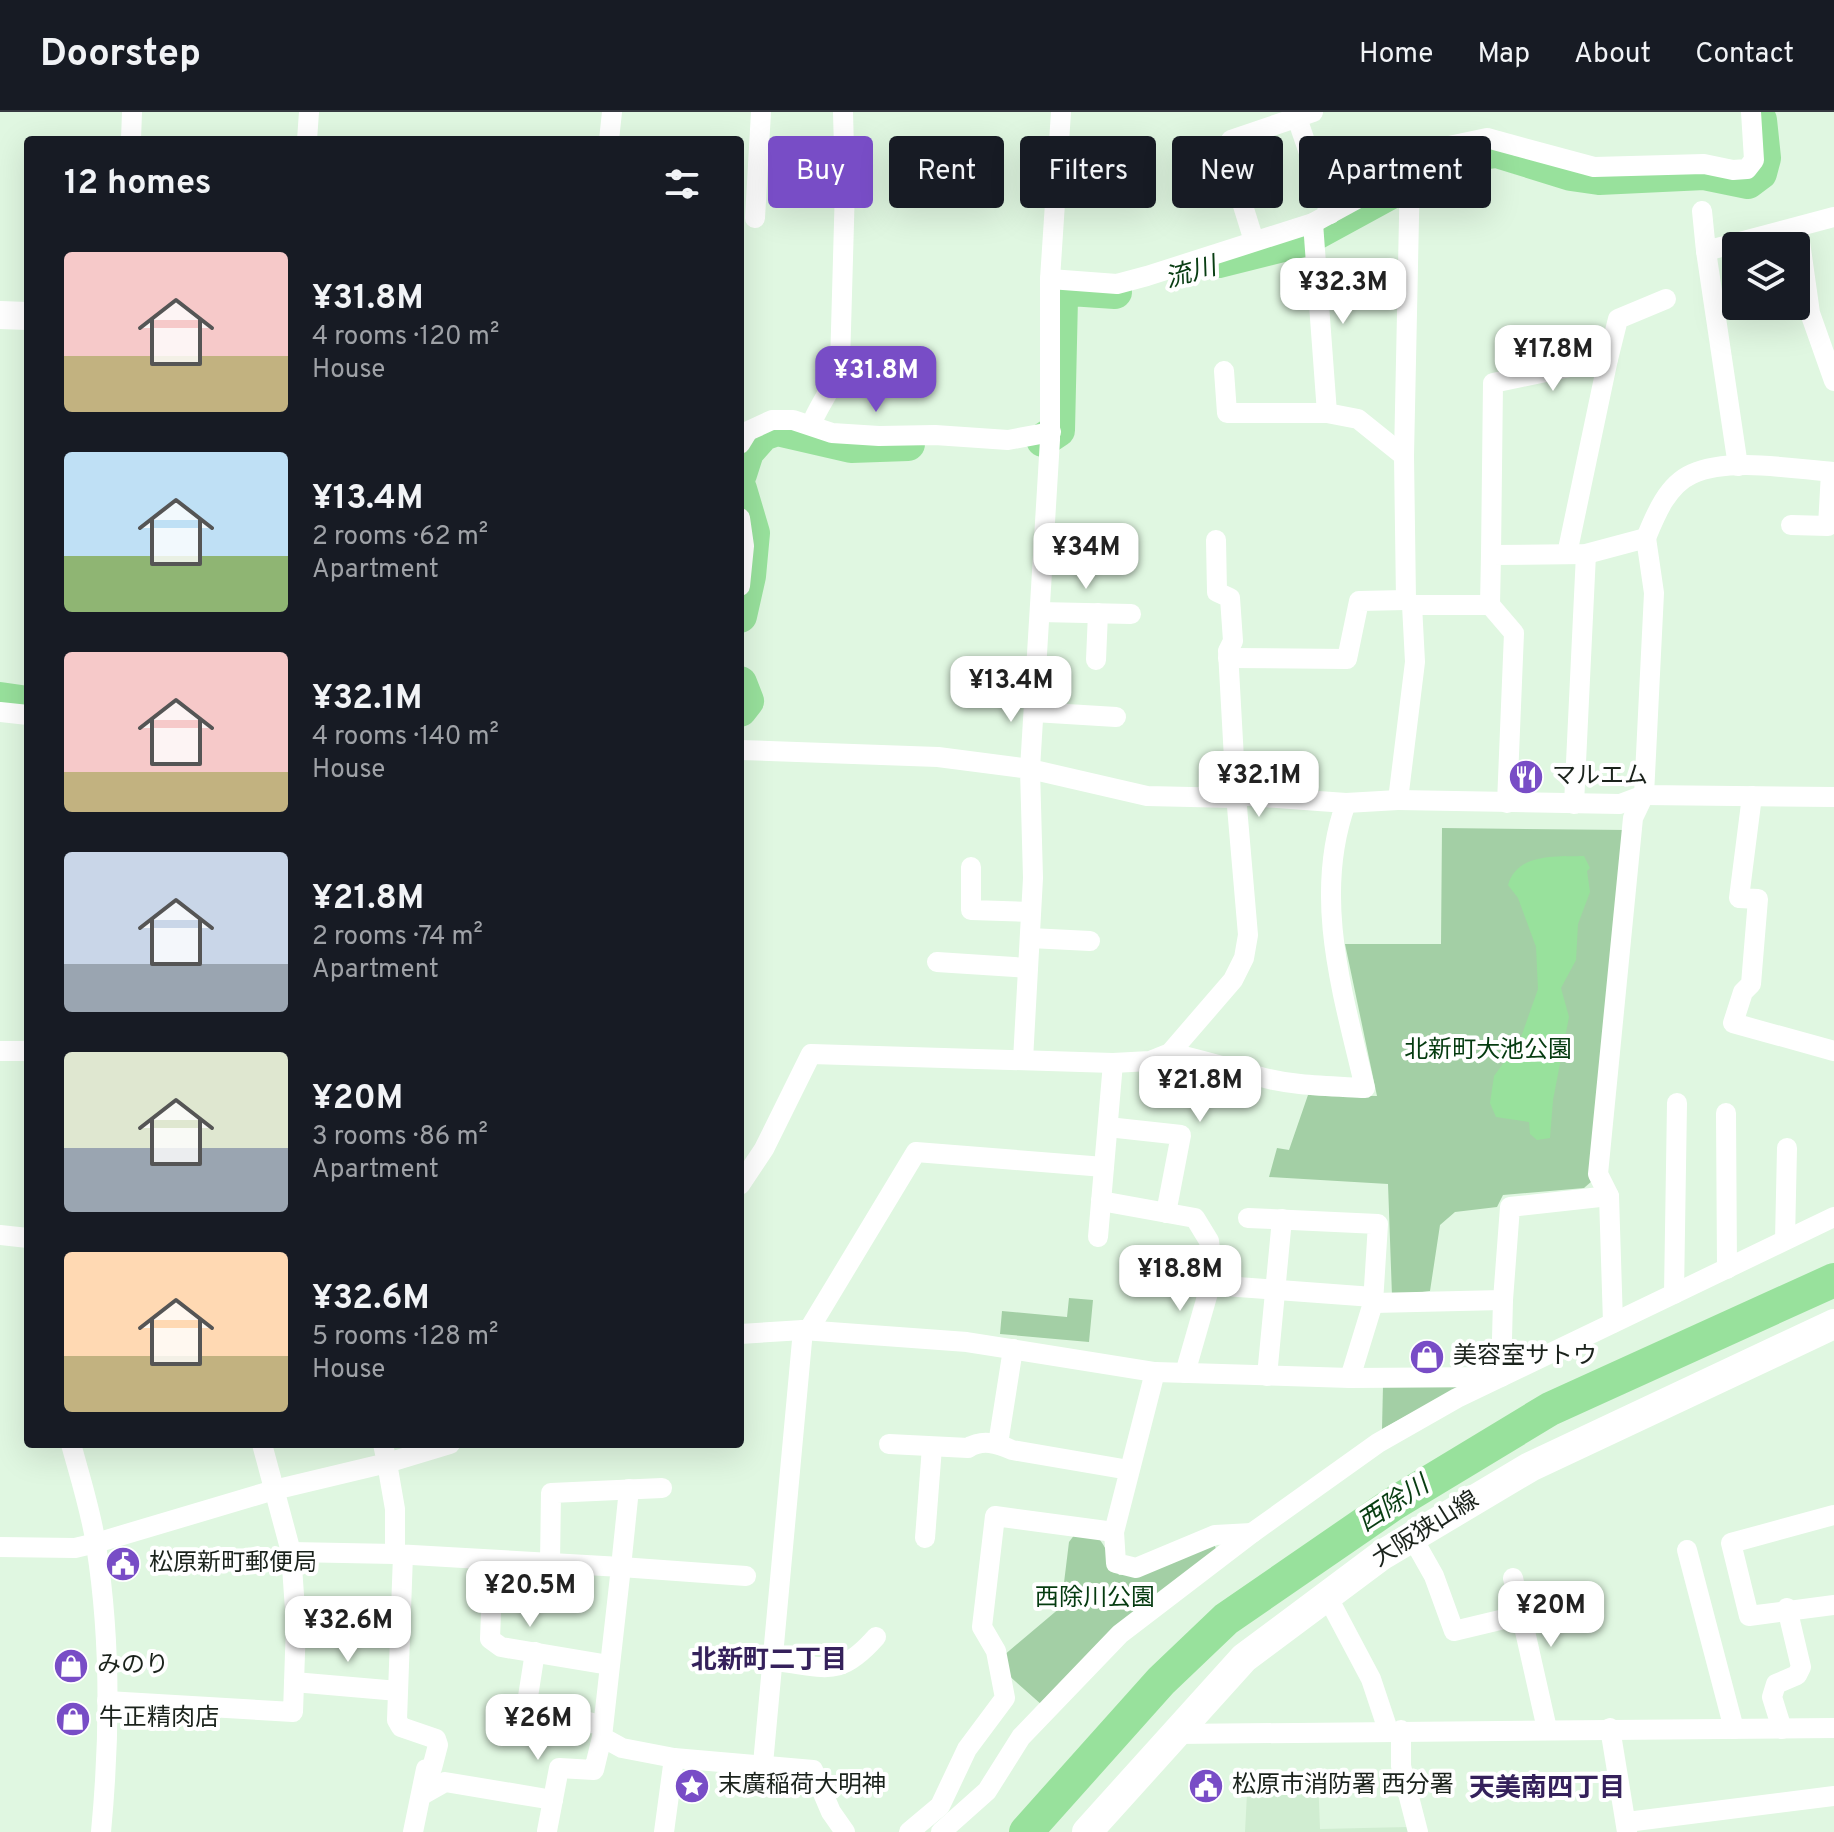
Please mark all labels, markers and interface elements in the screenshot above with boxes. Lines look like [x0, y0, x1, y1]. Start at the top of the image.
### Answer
text: Doorstep [40, 31, 201, 80]
text: Home [1359, 37, 1433, 73]
text: Map [1477, 37, 1530, 73]
text: About [1574, 37, 1651, 73]
text: Contact [1695, 37, 1794, 73]
chip: Buy [768, 136, 873, 208]
chip: Rent [889, 136, 1004, 208]
chip: Filters [1020, 136, 1156, 208]
chip: New [1172, 136, 1283, 208]
chip: Apartment [1299, 136, 1491, 208]
icon: filters [660, 162, 704, 206]
text: 12 homes [64, 163, 211, 206]
map controls [1722, 232, 1810, 320]
button: layers [1722, 232, 1810, 320]
water label: 流川 [1161, 250, 1223, 297]
pin: ¥32.3M [1278, 258, 1408, 326]
text: ¥32.3M [1298, 267, 1388, 300]
text: ¥31.8M [312, 278, 424, 321]
icon: home [128, 284, 224, 380]
text: 4 rooms · 120 m² [312, 321, 499, 354]
pin: ¥17.8M [1488, 325, 1618, 393]
text: ¥17.8M [1513, 334, 1593, 367]
pin: ¥31.8M [811, 346, 941, 414]
text: House [312, 354, 385, 387]
text: ¥31.8M [833, 355, 919, 388]
text: ¥13.4M [312, 478, 423, 521]
icon: home [128, 484, 224, 580]
text: 2 rooms · 62 m² [312, 521, 488, 554]
pin: ¥34M [1039, 523, 1133, 591]
text: ¥34M [1051, 532, 1121, 565]
text: Apartment [312, 554, 439, 587]
pin: ¥13.4M [946, 656, 1076, 724]
text: ¥13.4M [968, 665, 1054, 698]
text: ¥32.1M [312, 678, 422, 721]
icon: home [128, 684, 224, 780]
text: 4 rooms · 140 m² [312, 721, 499, 754]
pin: ¥32.1M [1194, 751, 1324, 819]
text: House [312, 754, 385, 787]
restaurant icon: マルエム [1507, 758, 1545, 796]
text: ¥32.1M [1217, 760, 1301, 793]
place label: マルエム [1552, 762, 1648, 792]
text: ¥21.8M [312, 878, 424, 921]
icon: home [128, 884, 224, 980]
text: 2 rooms · 74 m² [312, 921, 483, 954]
text: Apartment [312, 954, 439, 987]
park label: 北新町大池公園 [1404, 1036, 1572, 1066]
pin: ¥21.8M [1135, 1056, 1265, 1124]
text: ¥21.8M [1157, 1065, 1243, 1098]
text: ¥20M [312, 1078, 403, 1121]
icon: home [128, 1084, 224, 1180]
text: 3 rooms · 86 m² [312, 1121, 488, 1154]
text: Apartment [312, 1154, 439, 1187]
pin: ¥18.8M [1115, 1245, 1245, 1313]
text: ¥18.8M [1137, 1254, 1223, 1287]
text: ¥32.6M [312, 1278, 430, 1321]
icon: home [128, 1284, 224, 1380]
text: 5 rooms · 128 m² [312, 1321, 499, 1354]
shop icon: 美容室サトウ [1408, 1338, 1446, 1376]
place label: 美容室サトウ [1453, 1342, 1597, 1372]
text: House [312, 1354, 385, 1387]
water label: 西除川 [1352, 1468, 1438, 1540]
street label: 大阪狭山線 [1367, 1485, 1485, 1575]
public building icon: 松原新町郵便局 [104, 1545, 142, 1583]
place label: 松原新町郵便局 [149, 1549, 317, 1579]
pin: ¥20.5M [465, 1561, 595, 1629]
text: ¥20.5M [484, 1570, 576, 1603]
pin: ¥20M [1504, 1581, 1598, 1649]
park label: 西除川公園 [1035, 1584, 1155, 1614]
text: ¥20M [1516, 1590, 1586, 1623]
pin: ¥32.6M [283, 1596, 413, 1664]
text: ¥32.6M [303, 1605, 393, 1638]
district label: 北新町二丁目 [691, 1645, 847, 1678]
shop icon: みのり [52, 1647, 90, 1685]
place label: みのり [97, 1651, 169, 1681]
pin: ¥26M [491, 1694, 585, 1762]
shop icon: 牛正精肉店 [54, 1700, 92, 1738]
text: ¥26M [504, 1703, 572, 1736]
place label: 牛正精肉店 [99, 1704, 219, 1734]
place icon: 末廣稲荷大明神 [673, 1767, 711, 1805]
public building icon: 松原市消防署 西分署 [1187, 1767, 1225, 1805]
place label: 末廣稲荷大明神 [718, 1771, 886, 1801]
place label: 松原市消防署 西分署 [1232, 1771, 1454, 1801]
district label: 天美南四丁目 [1469, 1773, 1625, 1806]

